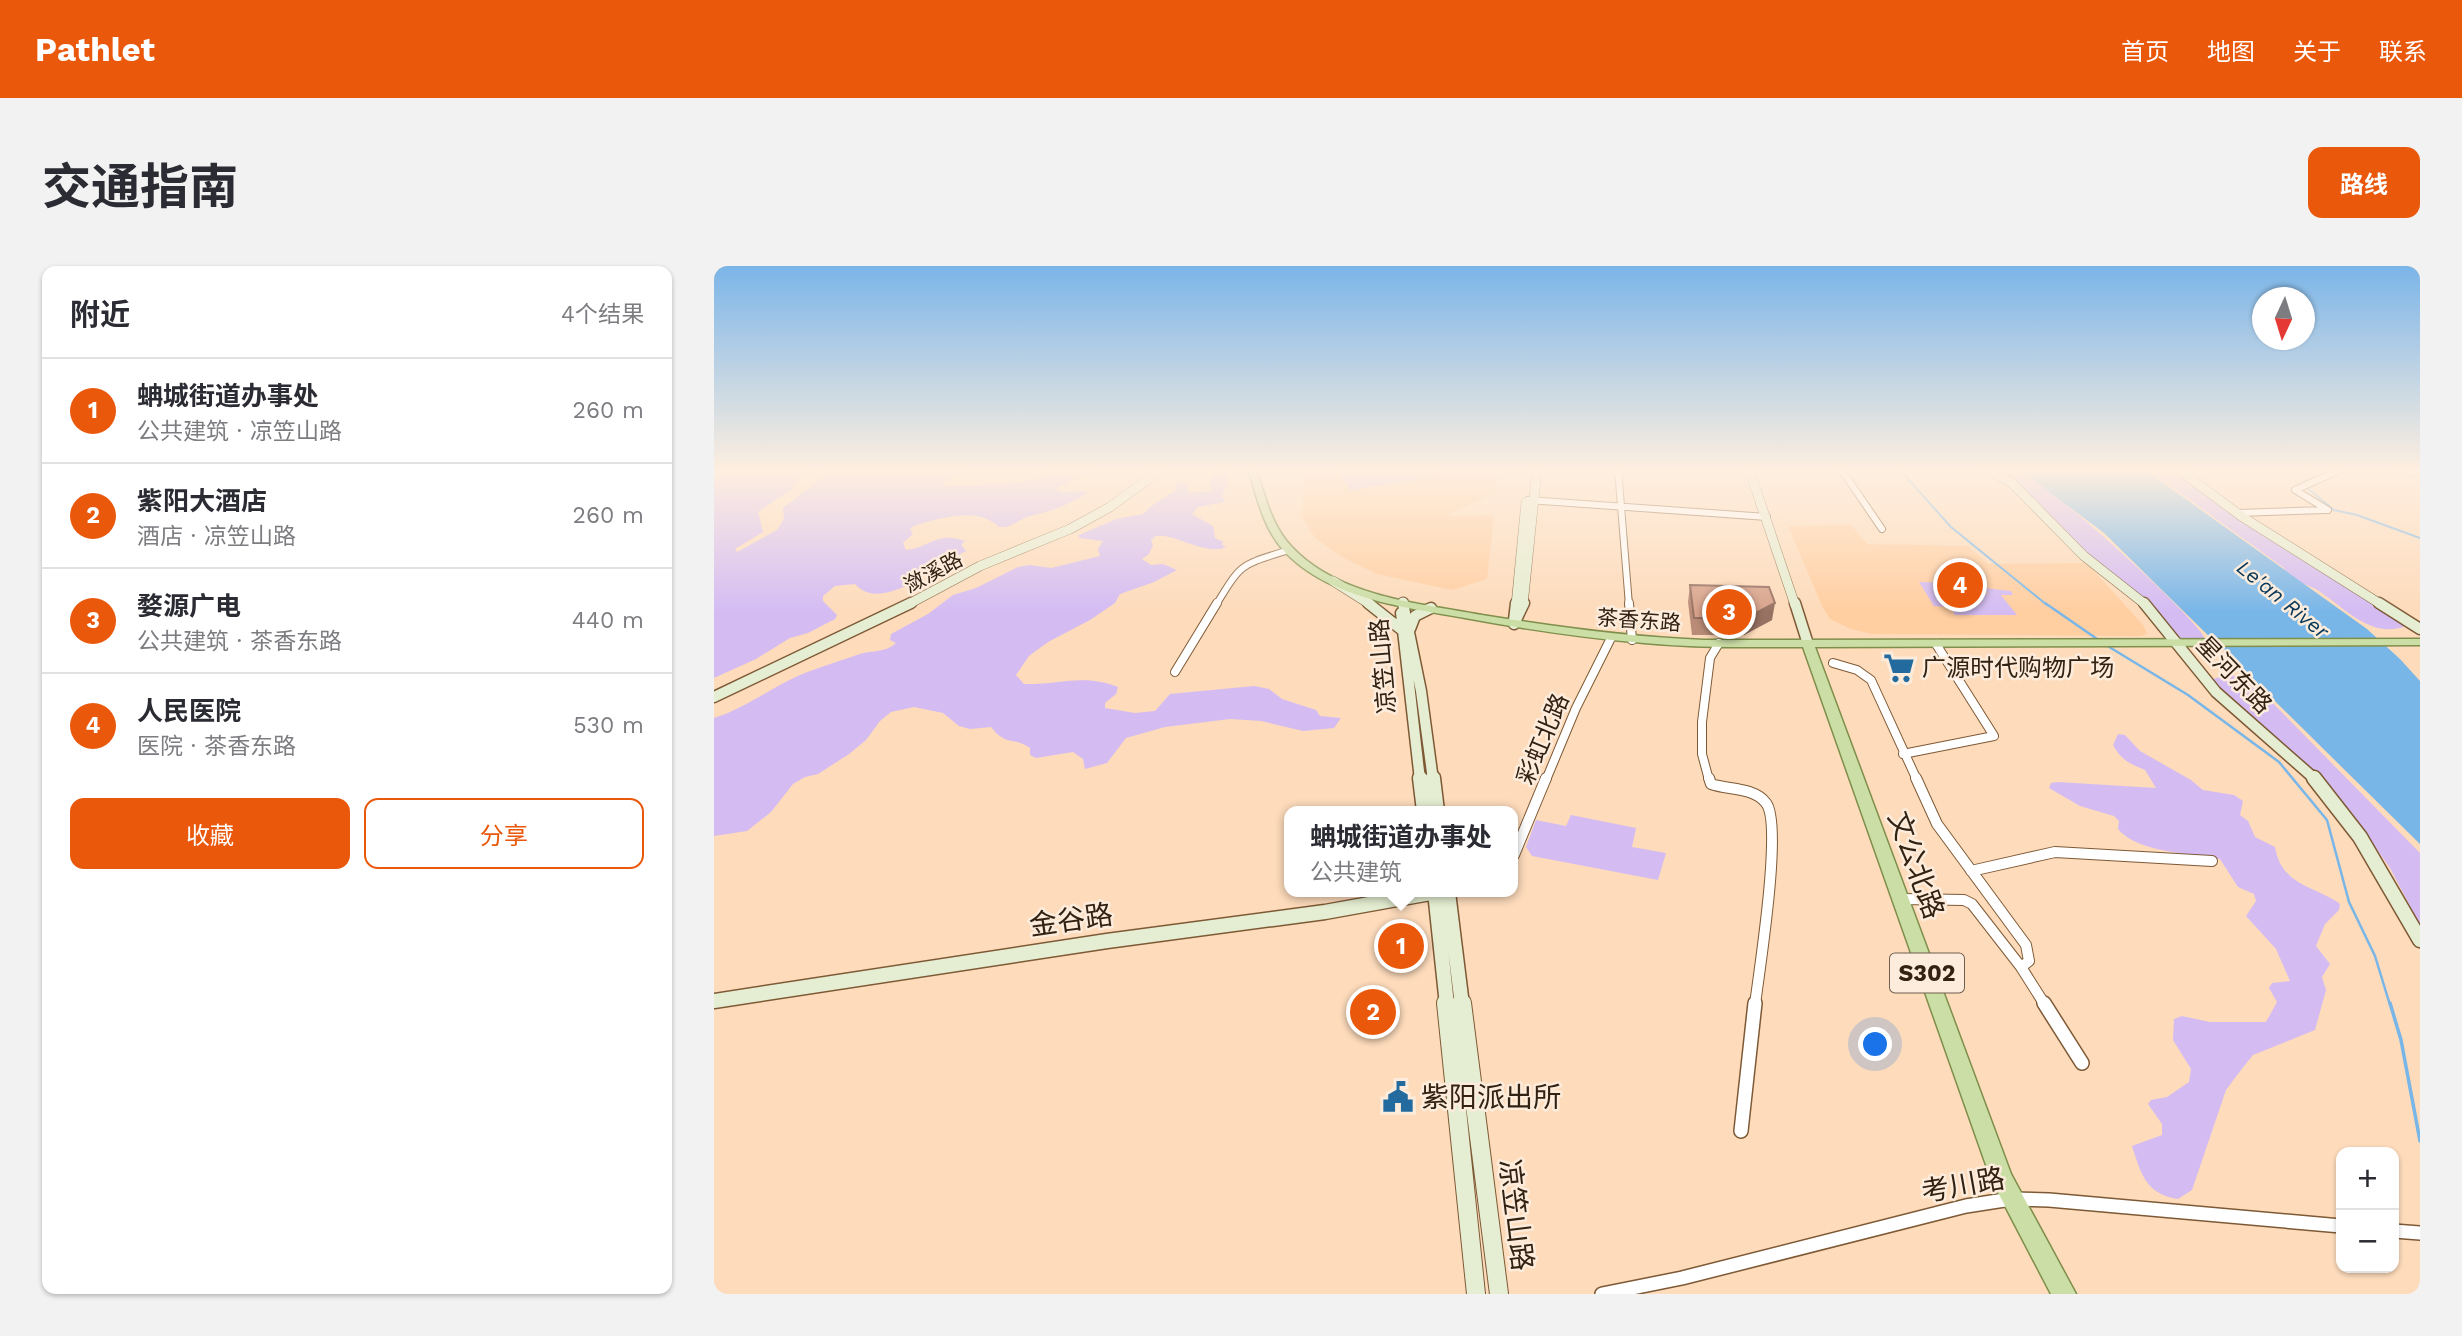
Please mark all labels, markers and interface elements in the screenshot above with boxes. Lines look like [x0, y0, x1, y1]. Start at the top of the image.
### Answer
text: Pathlet [35, 30, 155, 69]
text: 首页 [2121, 38, 2169, 66]
text: 地图 [2207, 38, 2255, 66]
text: 关于 [2293, 38, 2341, 66]
text: 联系 [2379, 38, 2427, 66]
button: 路线 [2308, 147, 2420, 218]
text: 交通指南 [42, 158, 238, 216]
north arrow [2252, 287, 2315, 350]
text: 附近 [70, 297, 130, 332]
text: 4个结果 [561, 301, 644, 328]
text: 蚺城街道办事处 [137, 381, 319, 411]
text: 1 [88, 397, 98, 424]
text: 260 m [573, 397, 644, 424]
text: 公共建筑 · 凉笠山路 [137, 418, 342, 445]
text: 紫阳大酒店 [137, 486, 267, 516]
text: 2 [86, 502, 100, 529]
text: 260 m [573, 502, 644, 529]
text: 酒店 · 凉笠山路 [137, 523, 296, 550]
street label: 潋溪路 [899, 546, 967, 598]
water label: Le'an River [2232, 554, 2335, 644]
pin: 4 [1937, 559, 1983, 611]
pin: 3 [1706, 586, 1752, 638]
text: 婺源广电 [137, 591, 241, 621]
street label: 茶香东路 [1596, 605, 1682, 635]
text: 3 [86, 607, 100, 634]
text: 440 m [572, 607, 644, 634]
street label: 凉笠山路 [1365, 617, 1401, 715]
text: 公共建筑 · 茶香东路 [137, 628, 342, 655]
street label: 星河东路 [2191, 631, 2277, 719]
supermarket icon: 广源时代购物广场 [1882, 651, 1916, 685]
place label: 广源时代购物广场 [1922, 654, 2114, 682]
street label: 彩虹北路 [1511, 689, 1575, 789]
text: 人民医院 [137, 696, 241, 726]
text: 4 [86, 712, 100, 739]
text: 530 m [573, 712, 644, 739]
text: 医院 · 茶香东路 [137, 733, 296, 760]
button: 收藏 [70, 798, 350, 869]
button: 分享 [364, 798, 644, 869]
popup [1284, 806, 1518, 897]
street label: 文公北路 [1881, 807, 1951, 923]
text: 蚺城街道办事处 [1310, 822, 1492, 852]
text: 公共建筑 [1310, 859, 1402, 886]
street label: 金谷路 [1027, 898, 1115, 942]
pin: 1 [1378, 920, 1424, 972]
road number: S302 [1890, 954, 1964, 992]
pin: 2 [1350, 986, 1396, 1038]
your location [1858, 1027, 1892, 1061]
public building icon: 紫阳派出所 [1381, 1080, 1415, 1114]
place label: 紫阳派出所 [1421, 1081, 1561, 1114]
map controls [2336, 1147, 2399, 1273]
button: + [2336, 1147, 2399, 1210]
street label: 凉笠山路 [1493, 1157, 1539, 1273]
street label: 考川路 [1919, 1161, 2007, 1209]
button: − [2336, 1210, 2399, 1273]

